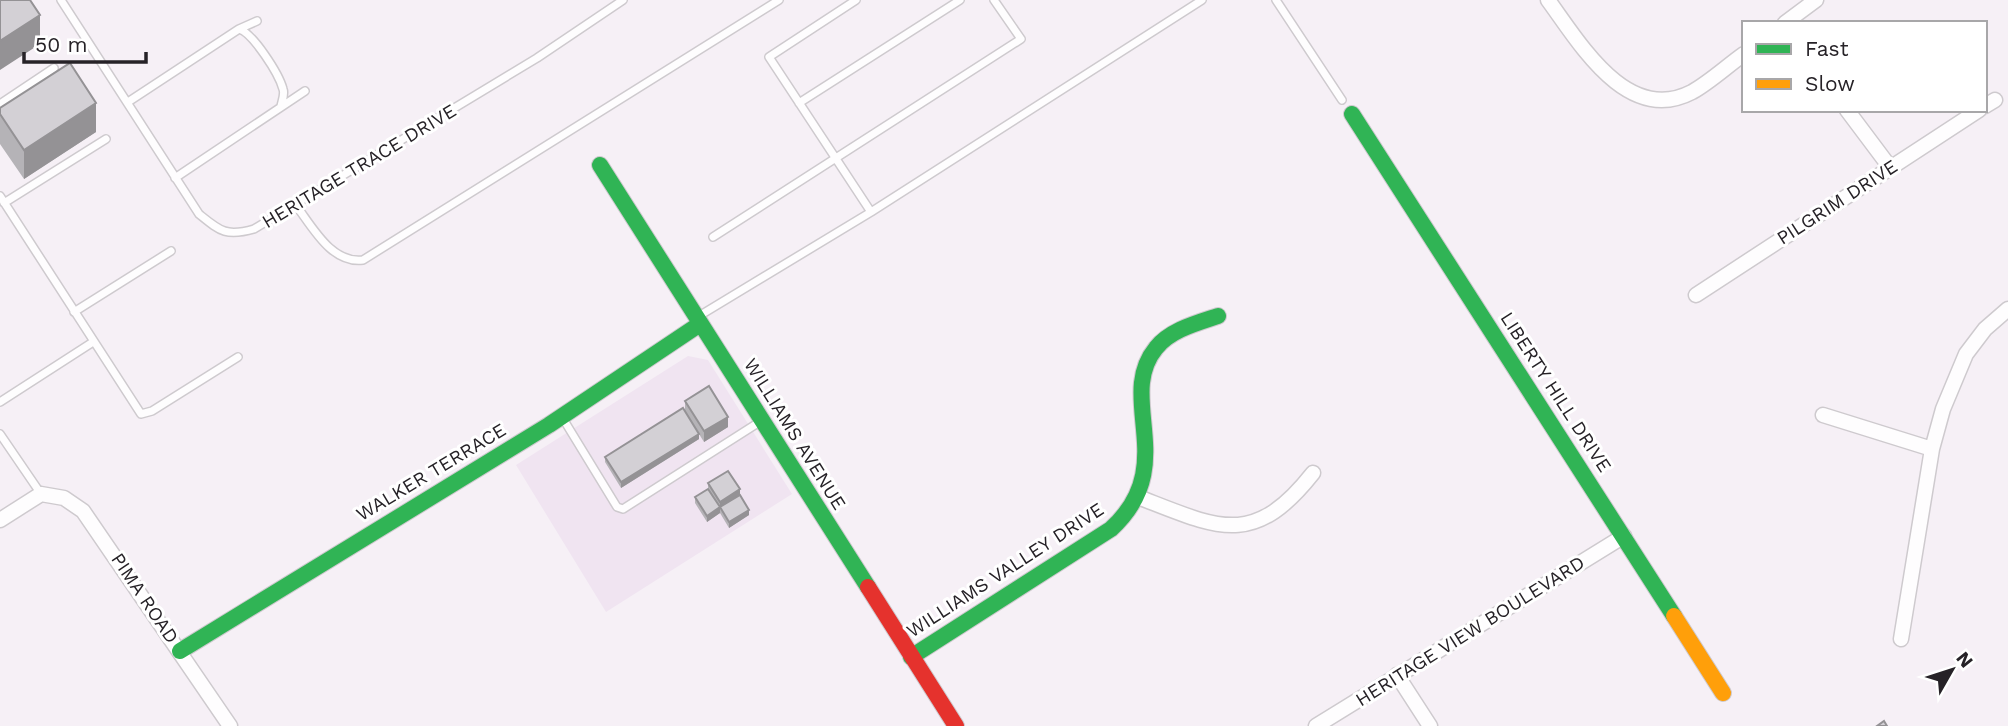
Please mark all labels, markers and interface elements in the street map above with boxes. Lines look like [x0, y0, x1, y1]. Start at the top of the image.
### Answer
scale bar [24, 21, 147, 65]
legend [1742, 21, 1987, 112]
text: 50 m [35, 32, 87, 57]
text: Fast [1805, 36, 1849, 61]
text: Slow [1805, 71, 1855, 96]
street label: HERITAGE TRACE DRIVE [258, 99, 460, 233]
street label: PILGRIM DRIVE [1772, 154, 1902, 250]
street label: LIBERTY HILL DRIVE [1496, 308, 1616, 476]
street label: WILLIAMS AVENUE [739, 354, 851, 514]
street label: WALKER TERRACE [352, 418, 510, 526]
street label: WILLIAMS VALLEY DRIVE [902, 498, 1108, 642]
street label: PIMA ROAD [106, 548, 184, 648]
street label: HERITAGE VIEW BOULEVARD [1351, 551, 1589, 711]
north arrow [1917, 635, 1987, 705]
text: N [1951, 647, 1978, 672]

